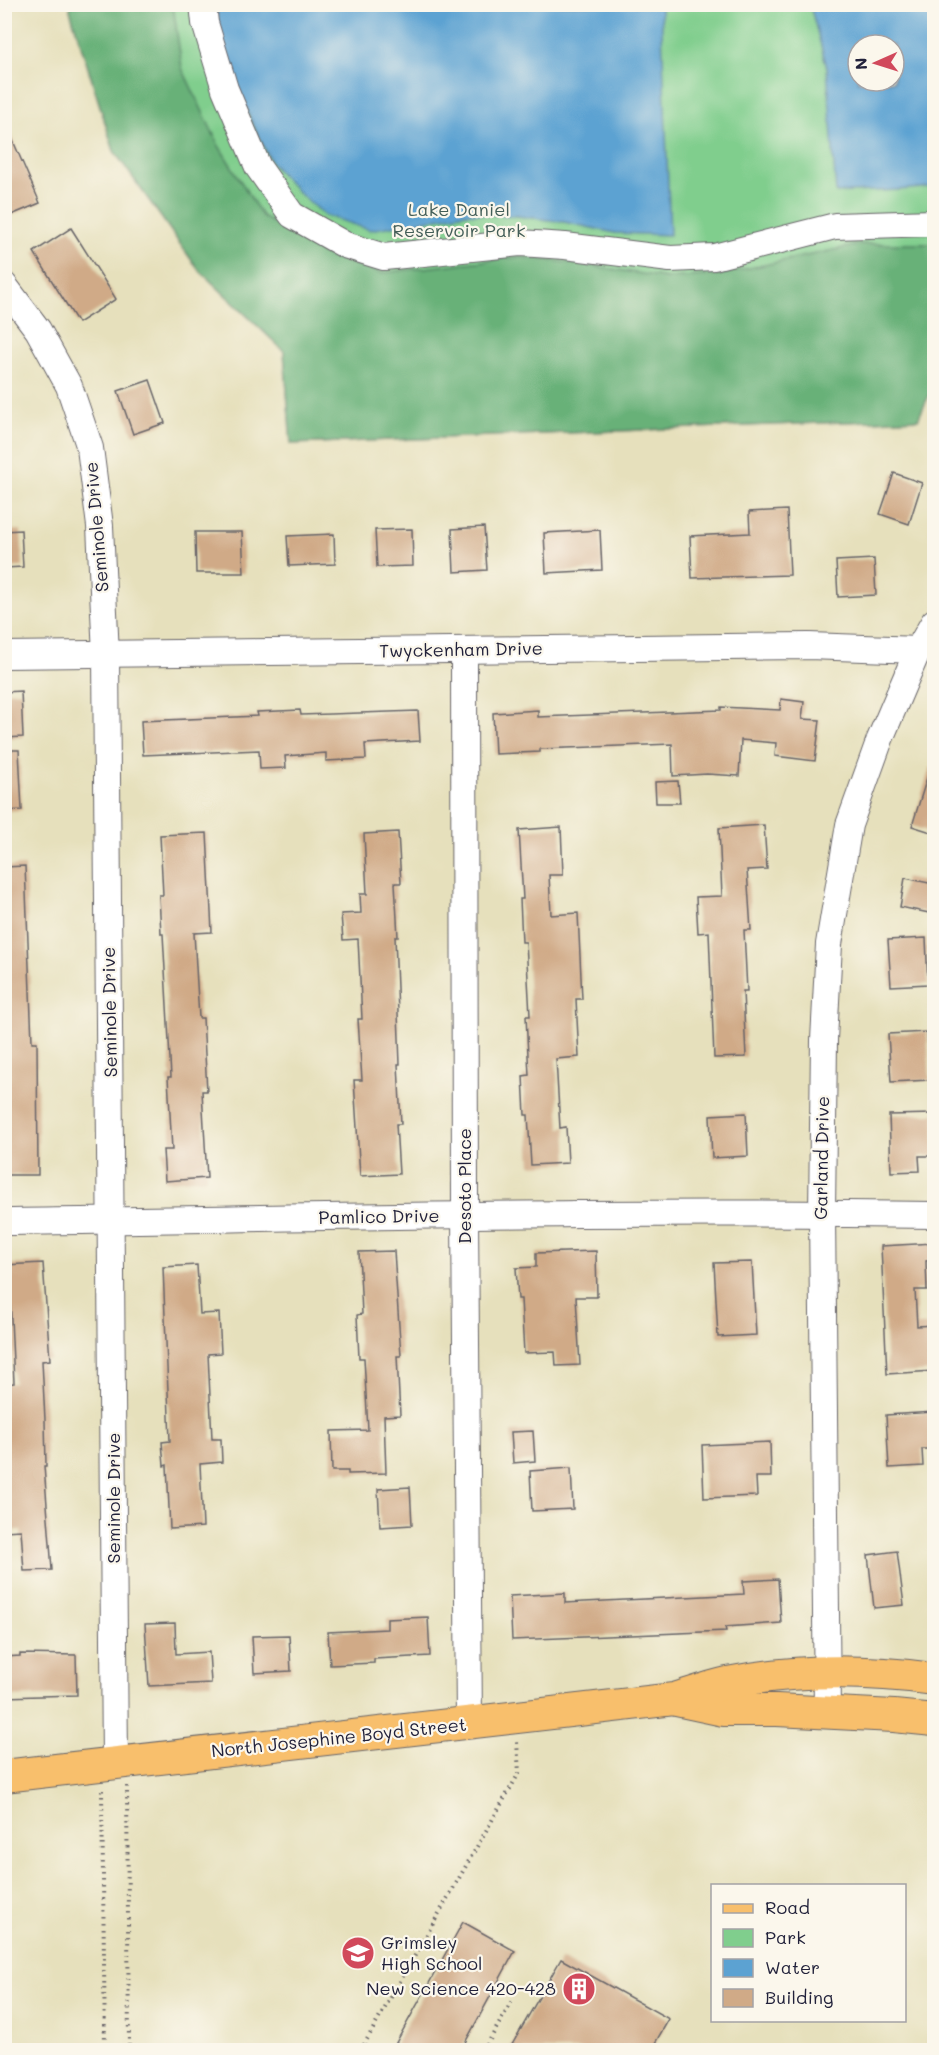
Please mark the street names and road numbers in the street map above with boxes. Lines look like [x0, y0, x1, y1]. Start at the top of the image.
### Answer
street label: Seminole Drive [78, 461, 114, 593]
street label: Twyckenham Drive [379, 636, 543, 662]
street label: Seminole Drive [96, 946, 122, 1078]
street label: Garland Drive [808, 1096, 834, 1220]
street label: Desoto Place [452, 1128, 476, 1244]
street label: Pamlico Drive [318, 1203, 440, 1229]
street label: Seminole Drive [101, 1433, 125, 1563]
street label: North Josephine Boyd Street [210, 1712, 468, 1762]

